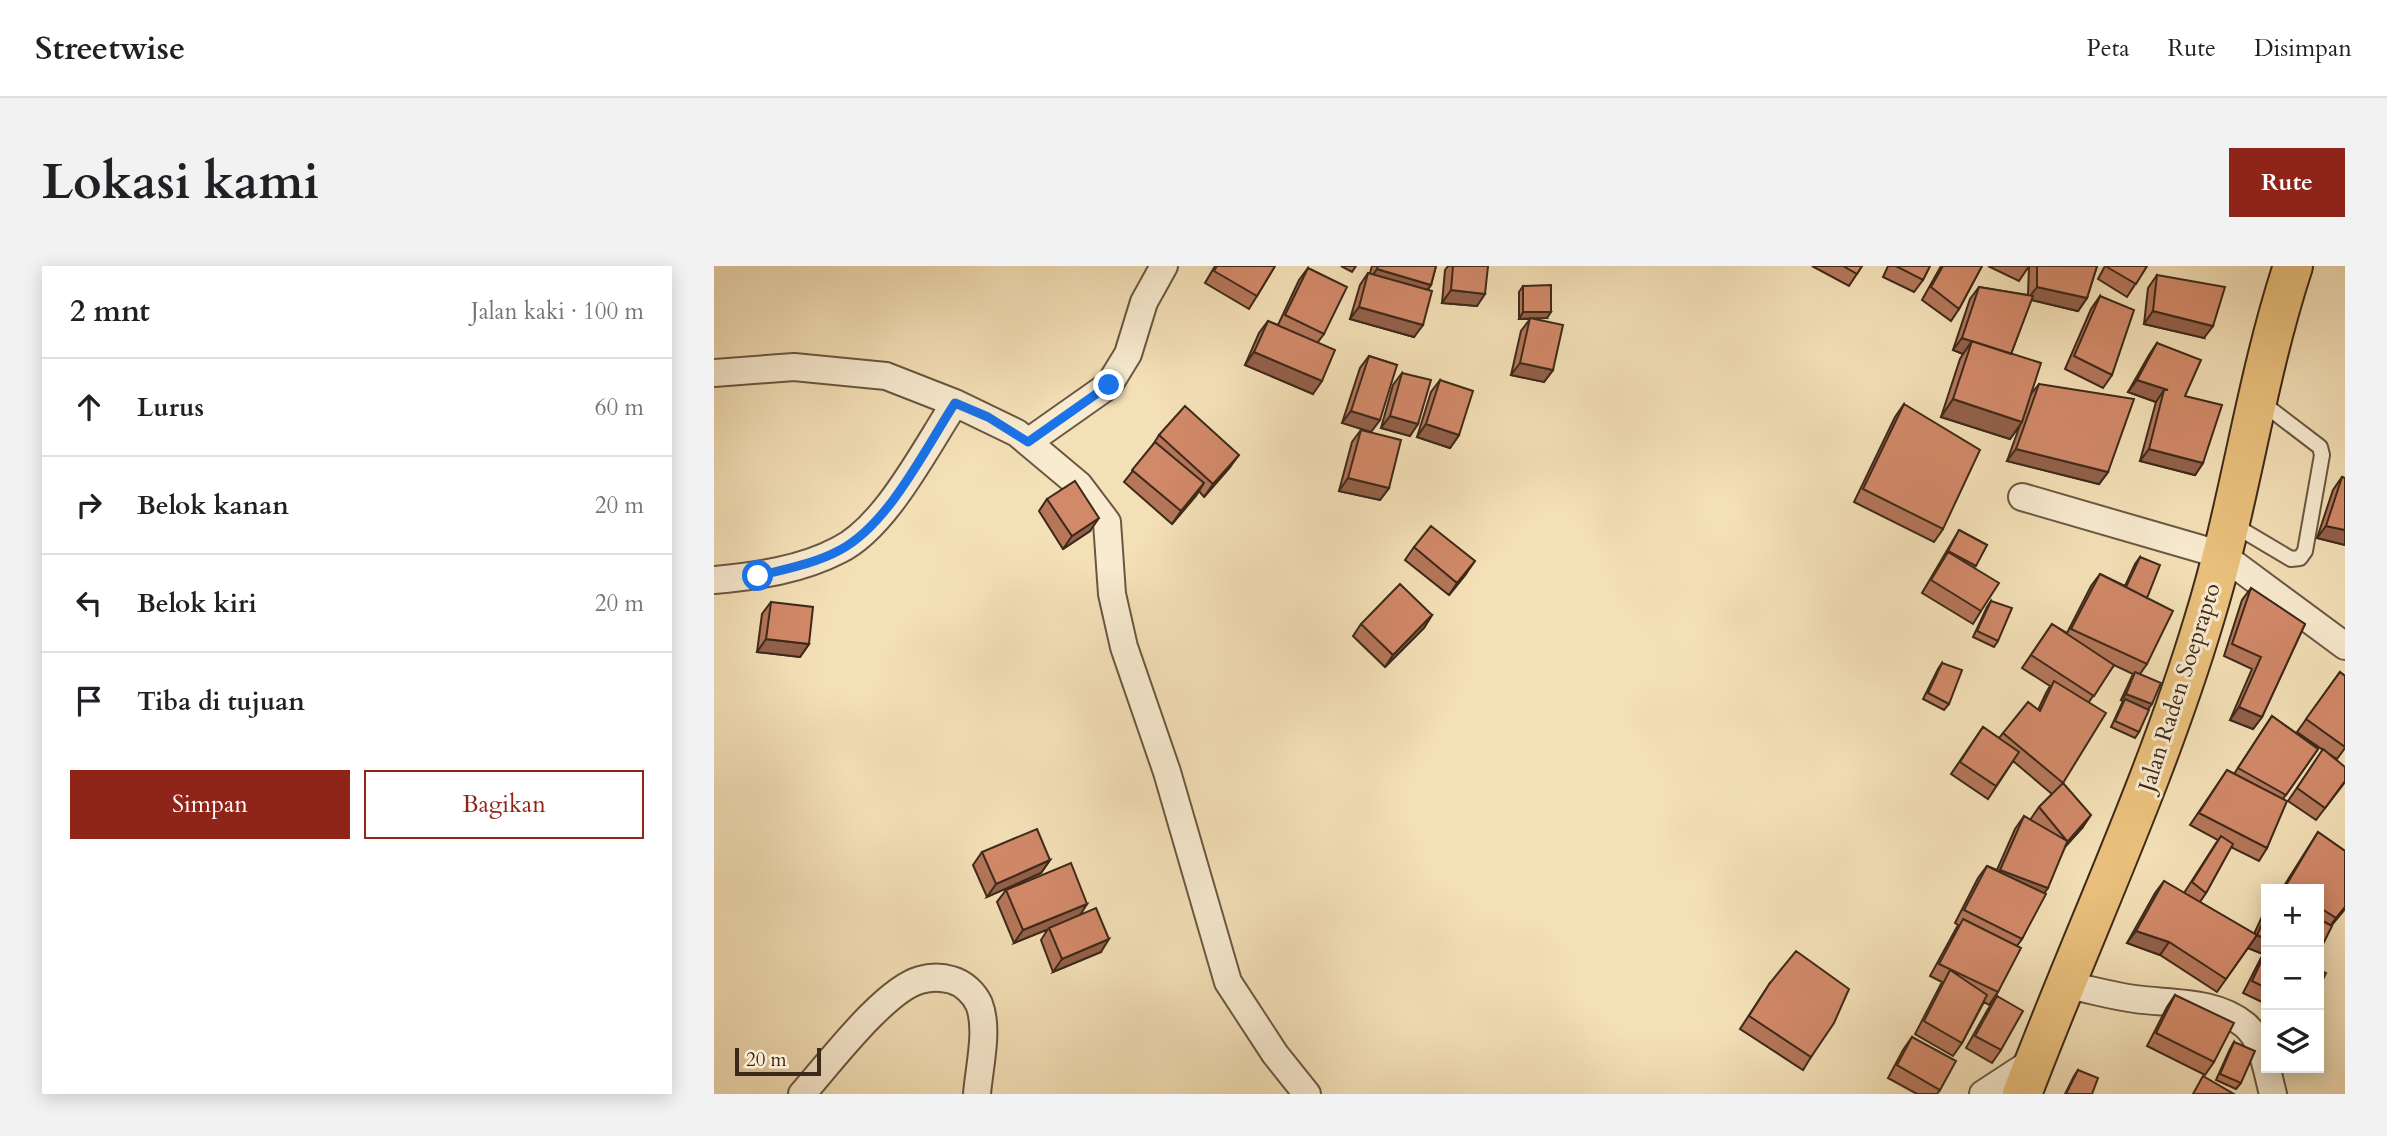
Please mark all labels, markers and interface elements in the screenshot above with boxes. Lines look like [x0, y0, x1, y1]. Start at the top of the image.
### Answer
text: Streetwise [35, 26, 185, 71]
text: Peta [2087, 32, 2130, 65]
text: Rute [2168, 32, 2216, 65]
text: Disimpan [2254, 32, 2352, 65]
button: Rute [2229, 148, 2345, 217]
text: Lokasi kami [42, 149, 319, 216]
text: 2 mnt [70, 291, 150, 332]
text: Jalan kaki · 100 m [471, 296, 644, 327]
route end [1093, 369, 1124, 400]
icon: ahead [70, 388, 108, 426]
text: Lurus [137, 390, 204, 425]
text: 60 m [595, 392, 644, 423]
icon: right [70, 486, 108, 524]
text: Belok kanan [137, 488, 289, 523]
text: 20 m [595, 490, 644, 521]
route start [742, 560, 773, 591]
street label: Jalan Raden Soeprapto [2130, 579, 2228, 798]
icon: left [70, 584, 108, 622]
text: Belok kiri [137, 586, 257, 621]
text: 20 m [595, 588, 644, 619]
icon: arrive [70, 682, 108, 720]
text: Tiba di tujuan [137, 684, 305, 719]
button: Simpan [70, 770, 350, 839]
button: Bagikan [364, 770, 644, 839]
map controls [2261, 884, 2324, 1073]
button: + [2261, 884, 2324, 947]
button: − [2261, 947, 2324, 1010]
button: layers [2261, 1010, 2324, 1073]
scale bar [735, 1045, 821, 1077]
text: 20 m [746, 1047, 787, 1073]

